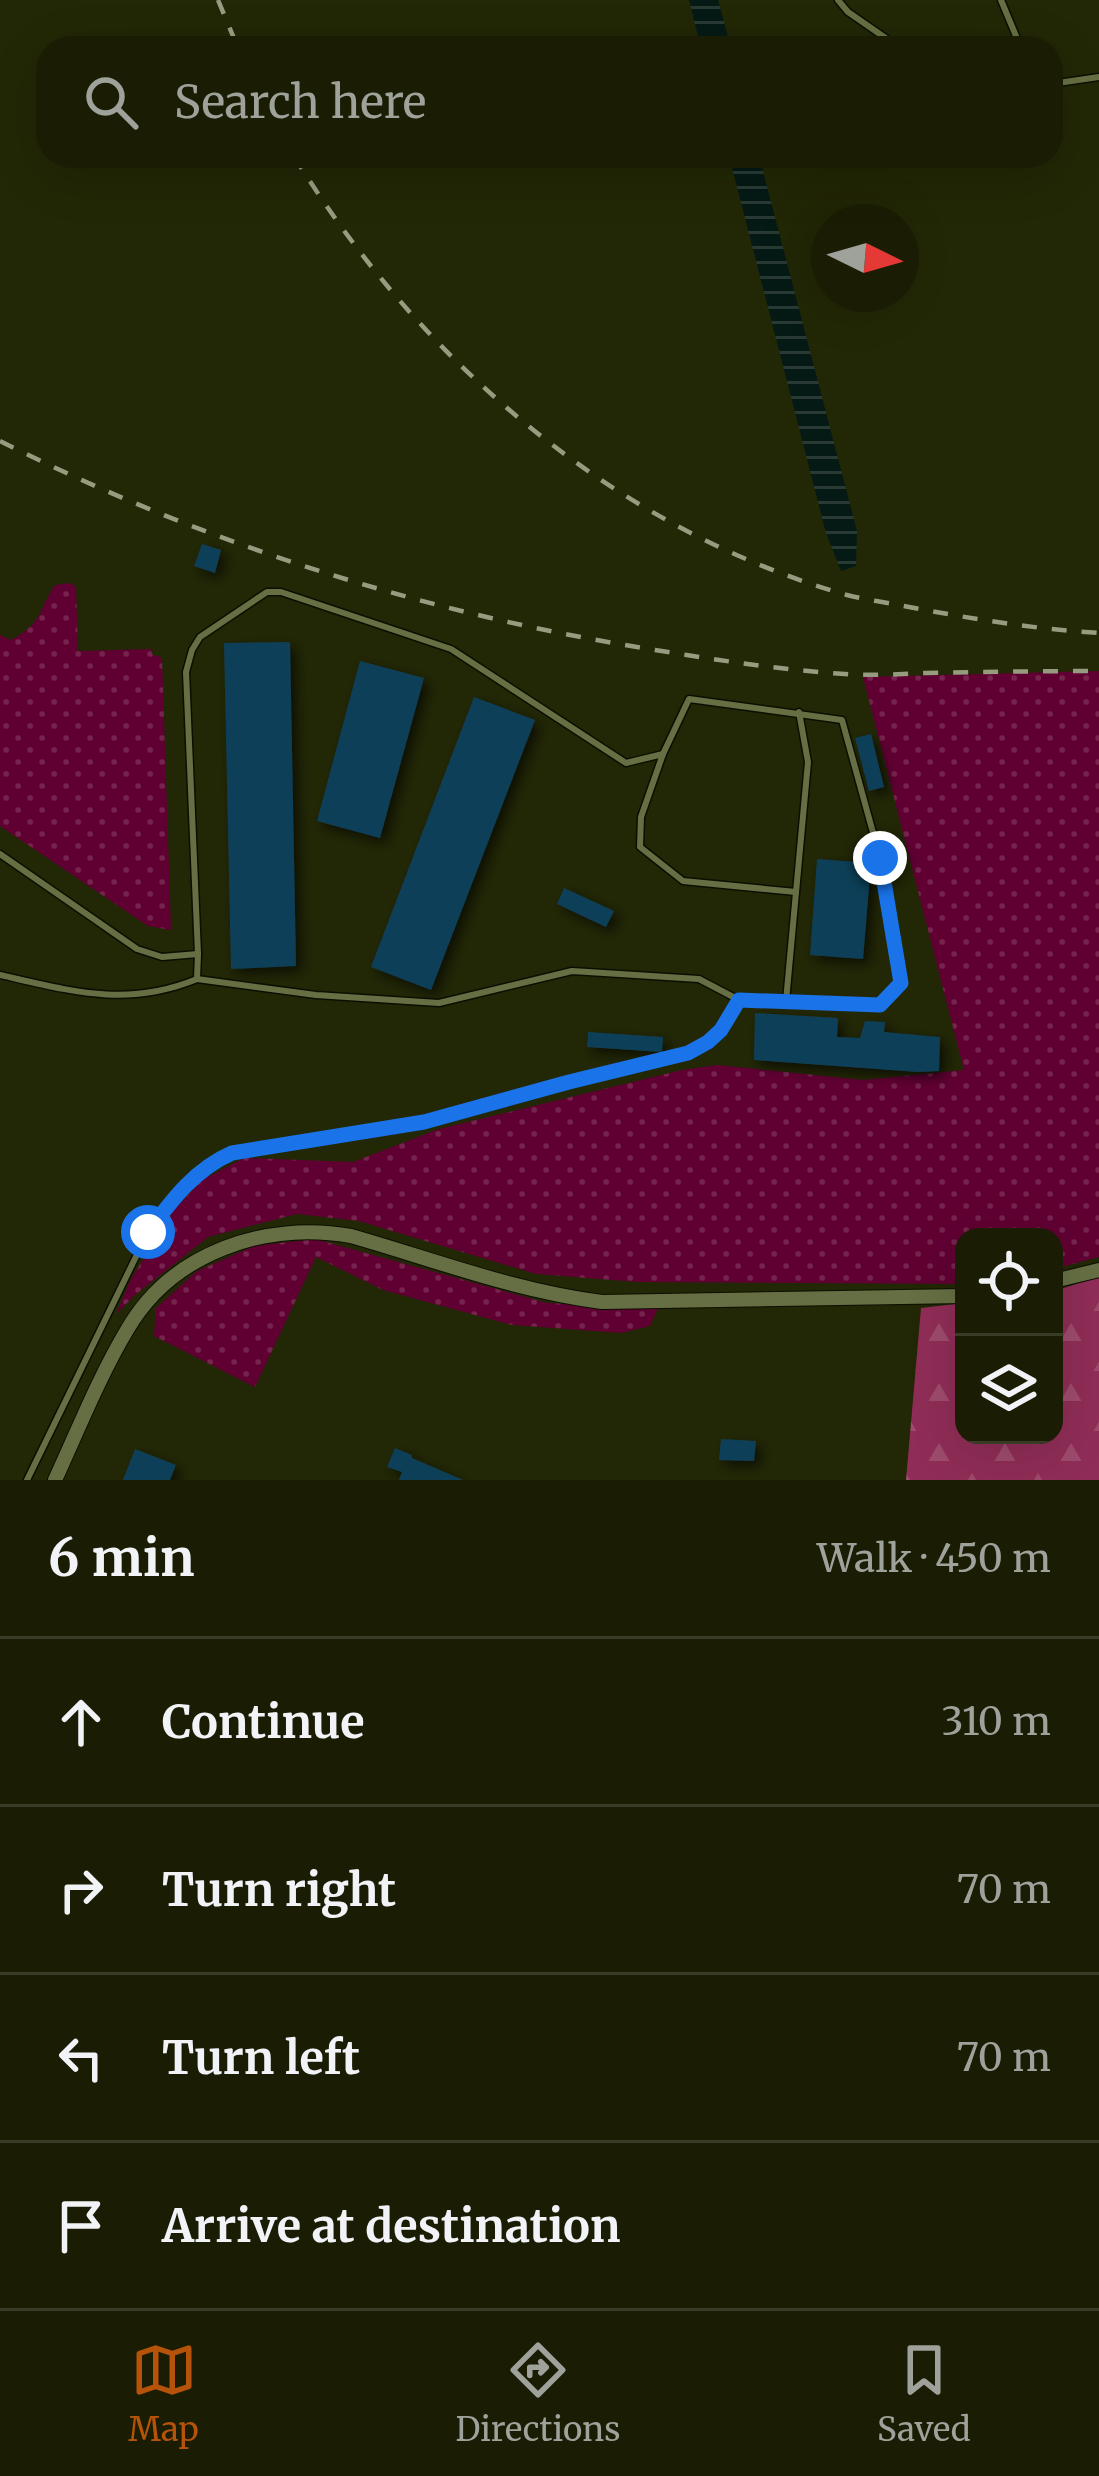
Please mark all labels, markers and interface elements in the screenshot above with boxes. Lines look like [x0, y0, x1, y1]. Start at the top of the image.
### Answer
search box [36, 36, 1063, 168]
icon: search [78, 69, 144, 135]
text: Search here [174, 74, 426, 130]
north arrow [811, 204, 919, 312]
route end [853, 831, 907, 885]
route start [121, 1205, 175, 1259]
map controls [955, 1228, 1063, 1444]
button: locate [955, 1228, 1063, 1336]
button: layers [955, 1336, 1063, 1444]
text: 6 min [48, 1526, 195, 1590]
text: Walk · 450 m [817, 1534, 1051, 1583]
icon: ahead [48, 1689, 114, 1755]
text: Continue [162, 1694, 364, 1750]
text: 310 m [941, 1697, 1051, 1746]
icon: right [48, 1857, 114, 1923]
text: Turn right [162, 1862, 396, 1918]
text: 70 m [957, 1865, 1051, 1914]
icon: left [48, 2025, 114, 2091]
text: Turn left [162, 2030, 360, 2086]
text: 70 m [957, 2033, 1051, 2082]
icon: arrive [48, 2193, 114, 2259]
text: Arrive at destination [162, 2198, 620, 2254]
tab: Map [128, 2337, 199, 2450]
tab: Directions [455, 2337, 620, 2450]
tab: Saved [877, 2337, 971, 2450]

